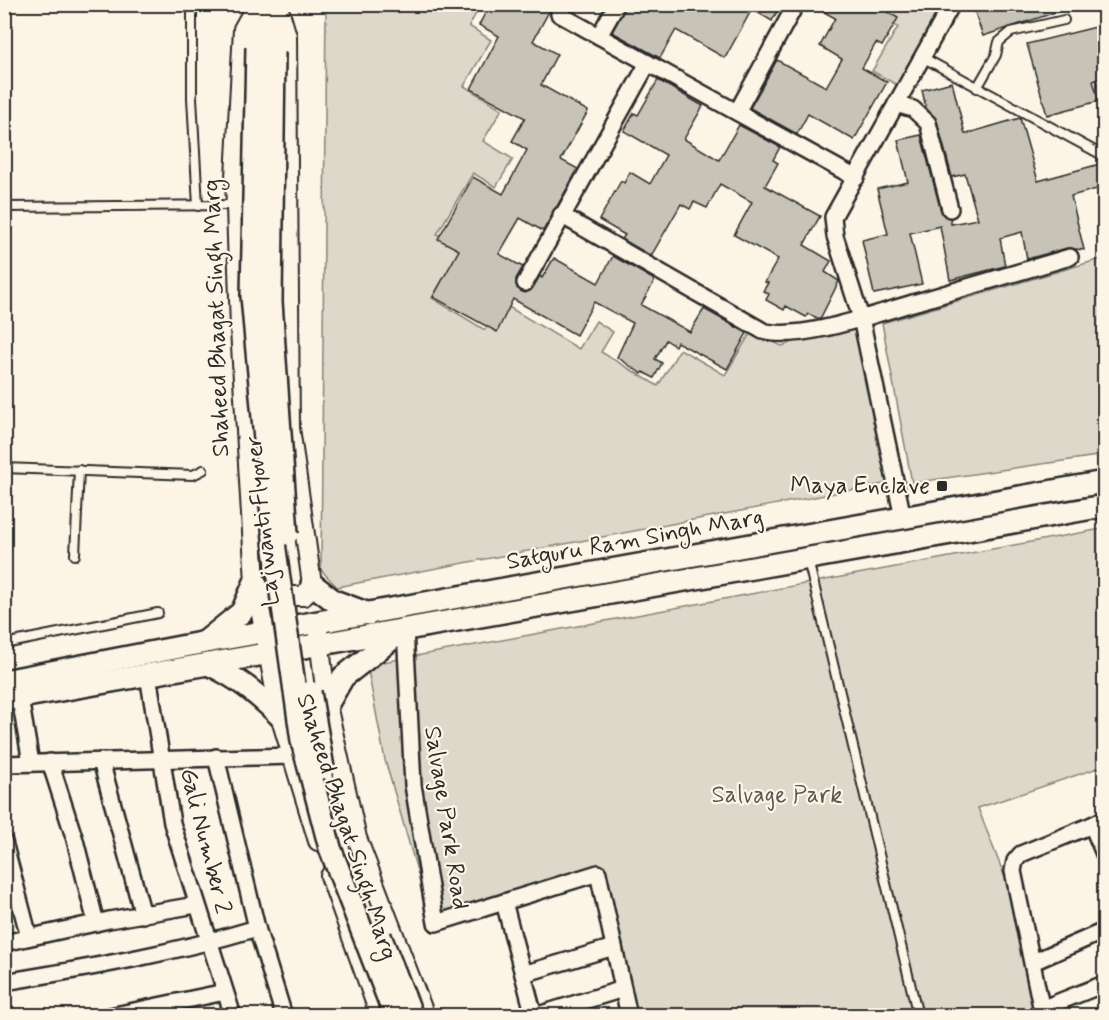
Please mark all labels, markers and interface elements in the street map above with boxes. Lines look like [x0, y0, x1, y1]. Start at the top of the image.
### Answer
street label: Shaheed Bhagat Singh Marg [197, 178, 240, 457]
street label: Lajwanti Flyover [239, 434, 287, 608]
place label: Maya Enclave [790, 471, 930, 502]
marker: Maya Enclave [935, 479, 949, 493]
street label: Satguru Ram Singh Marg [504, 502, 766, 580]
street label: Shaheed Bhagat Singh Marg [285, 690, 404, 965]
street label: Salvage Park Road [416, 724, 476, 912]
street label: Gali Number 2 [172, 765, 238, 917]
park label: Salvage Park [712, 780, 842, 811]

